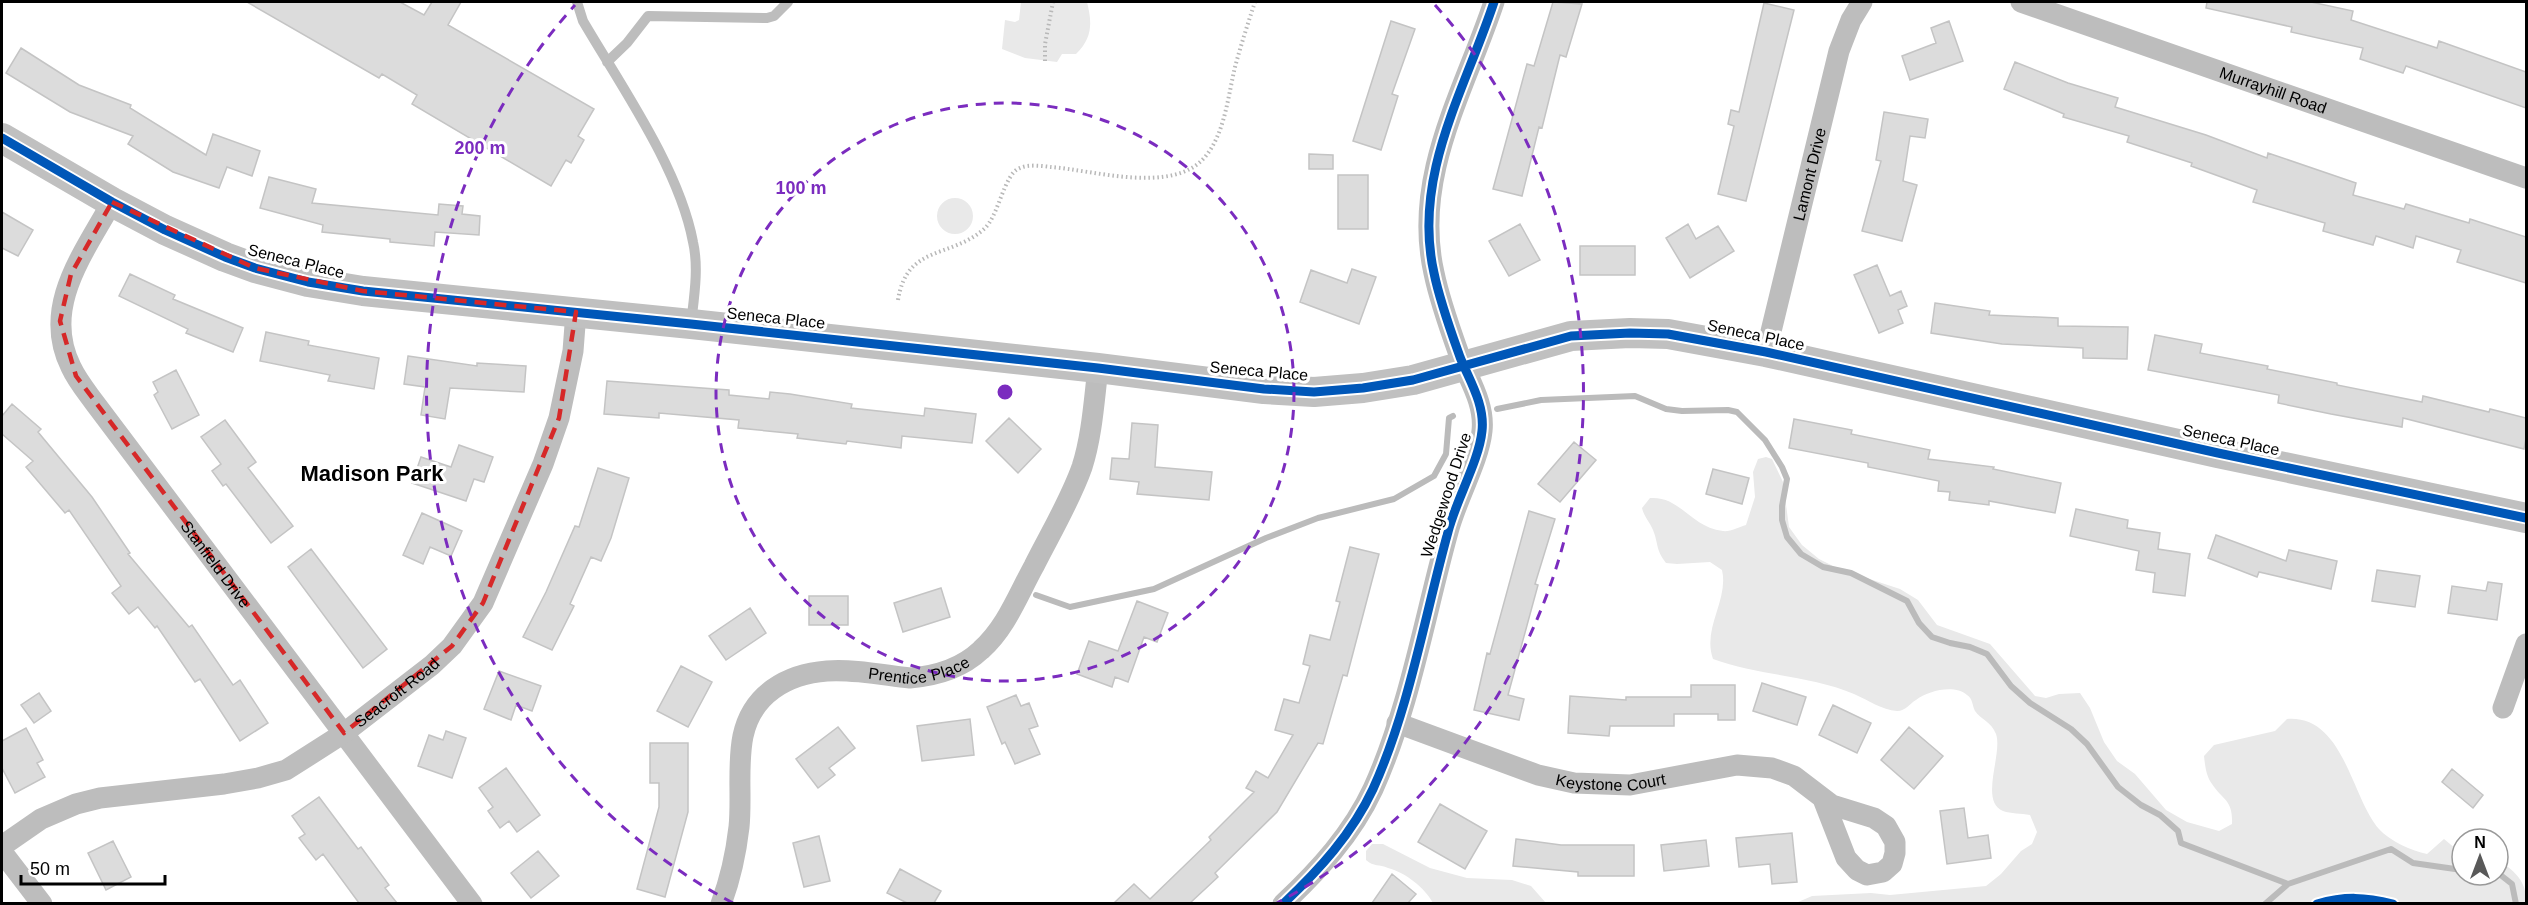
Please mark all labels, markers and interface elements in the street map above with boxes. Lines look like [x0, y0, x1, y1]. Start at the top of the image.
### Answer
street label: Murrayhill Road [2217, 63, 2329, 116]
street label: Lamont Drive [1790, 126, 1829, 222]
text: 200 m [454, 138, 506, 158]
text: 100 m [775, 178, 827, 198]
street label: Seneca Place [246, 241, 346, 281]
street label: Seneca Place [726, 304, 826, 332]
street label: Seneca Place [1706, 316, 1806, 354]
street label: Seneca Place [1209, 358, 1309, 384]
centre of rings [995, 382, 1015, 402]
street label: Seneca Place [2181, 421, 2281, 459]
street label: Wedgewood Drive [1418, 430, 1474, 560]
district label: Madison Park [300, 461, 444, 486]
street label: Stanfield Drive [178, 517, 254, 611]
street label: Prentice Place [867, 653, 972, 687]
street label: Seacroft Road [351, 654, 443, 730]
street label: Keystone Court [1554, 770, 1667, 794]
north arrow [2450, 827, 2510, 887]
text: N [2474, 834, 2486, 851]
scale bar [21, 848, 165, 886]
text: 50 m [30, 859, 70, 879]

